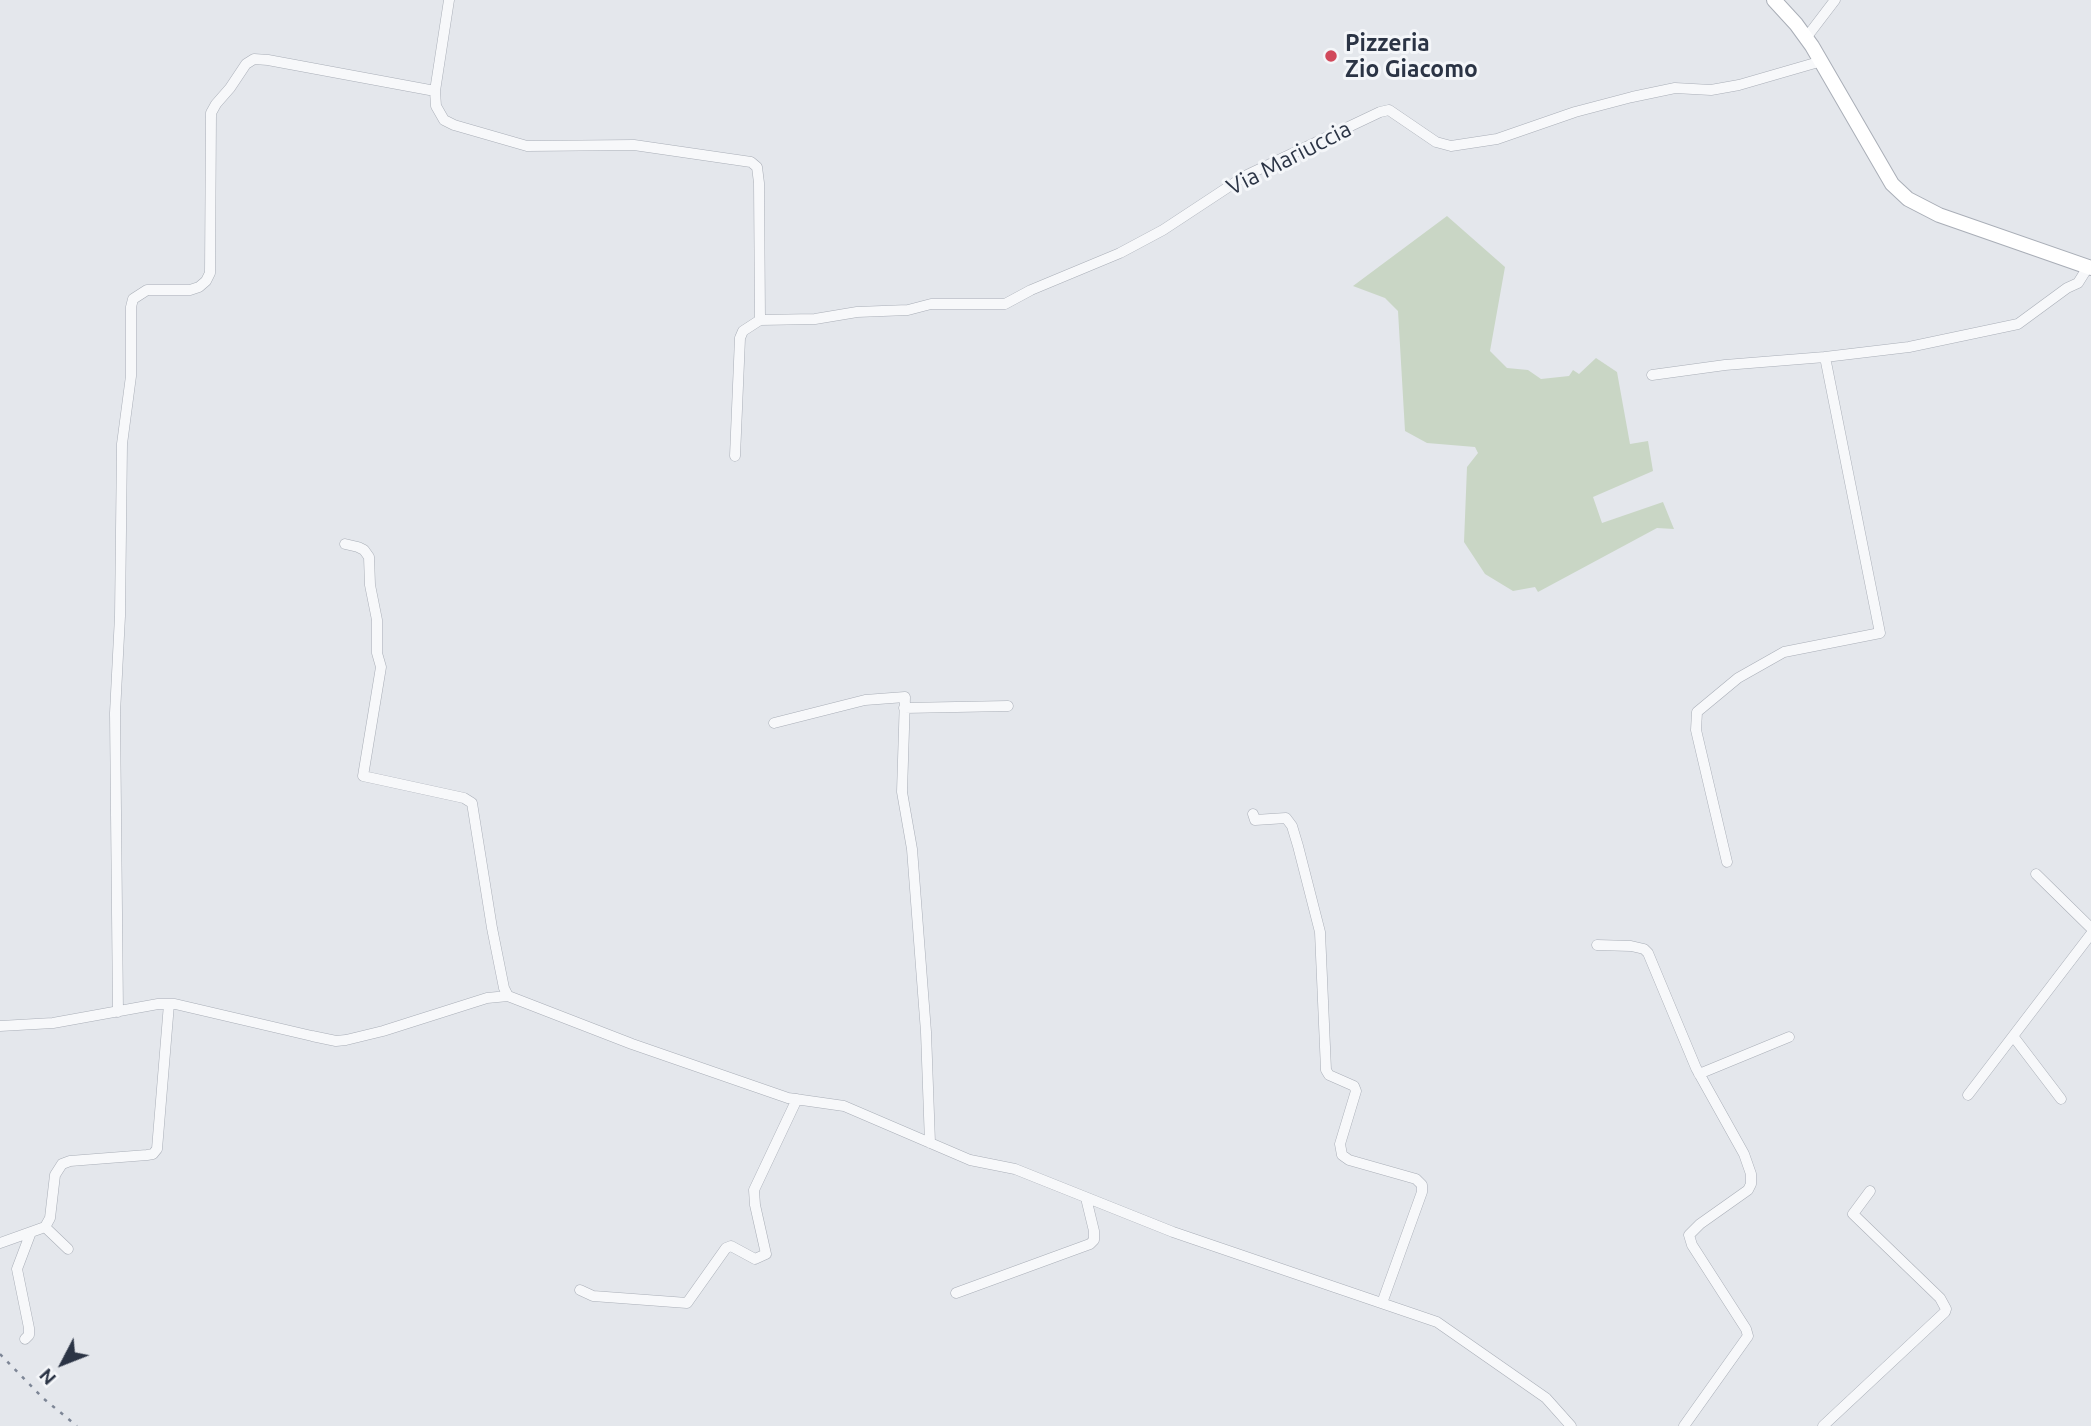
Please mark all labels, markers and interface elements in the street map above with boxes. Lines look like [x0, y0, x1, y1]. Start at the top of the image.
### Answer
place label: Pizzeria Zio Giacomo [1345, 29, 1478, 83]
marker: Pizzeria Zio Giacomo [1323, 48, 1339, 64]
street label: Via Mariuccia [1222, 115, 1356, 201]
north arrow [28, 1328, 98, 1398]
text: N [34, 1364, 60, 1390]

